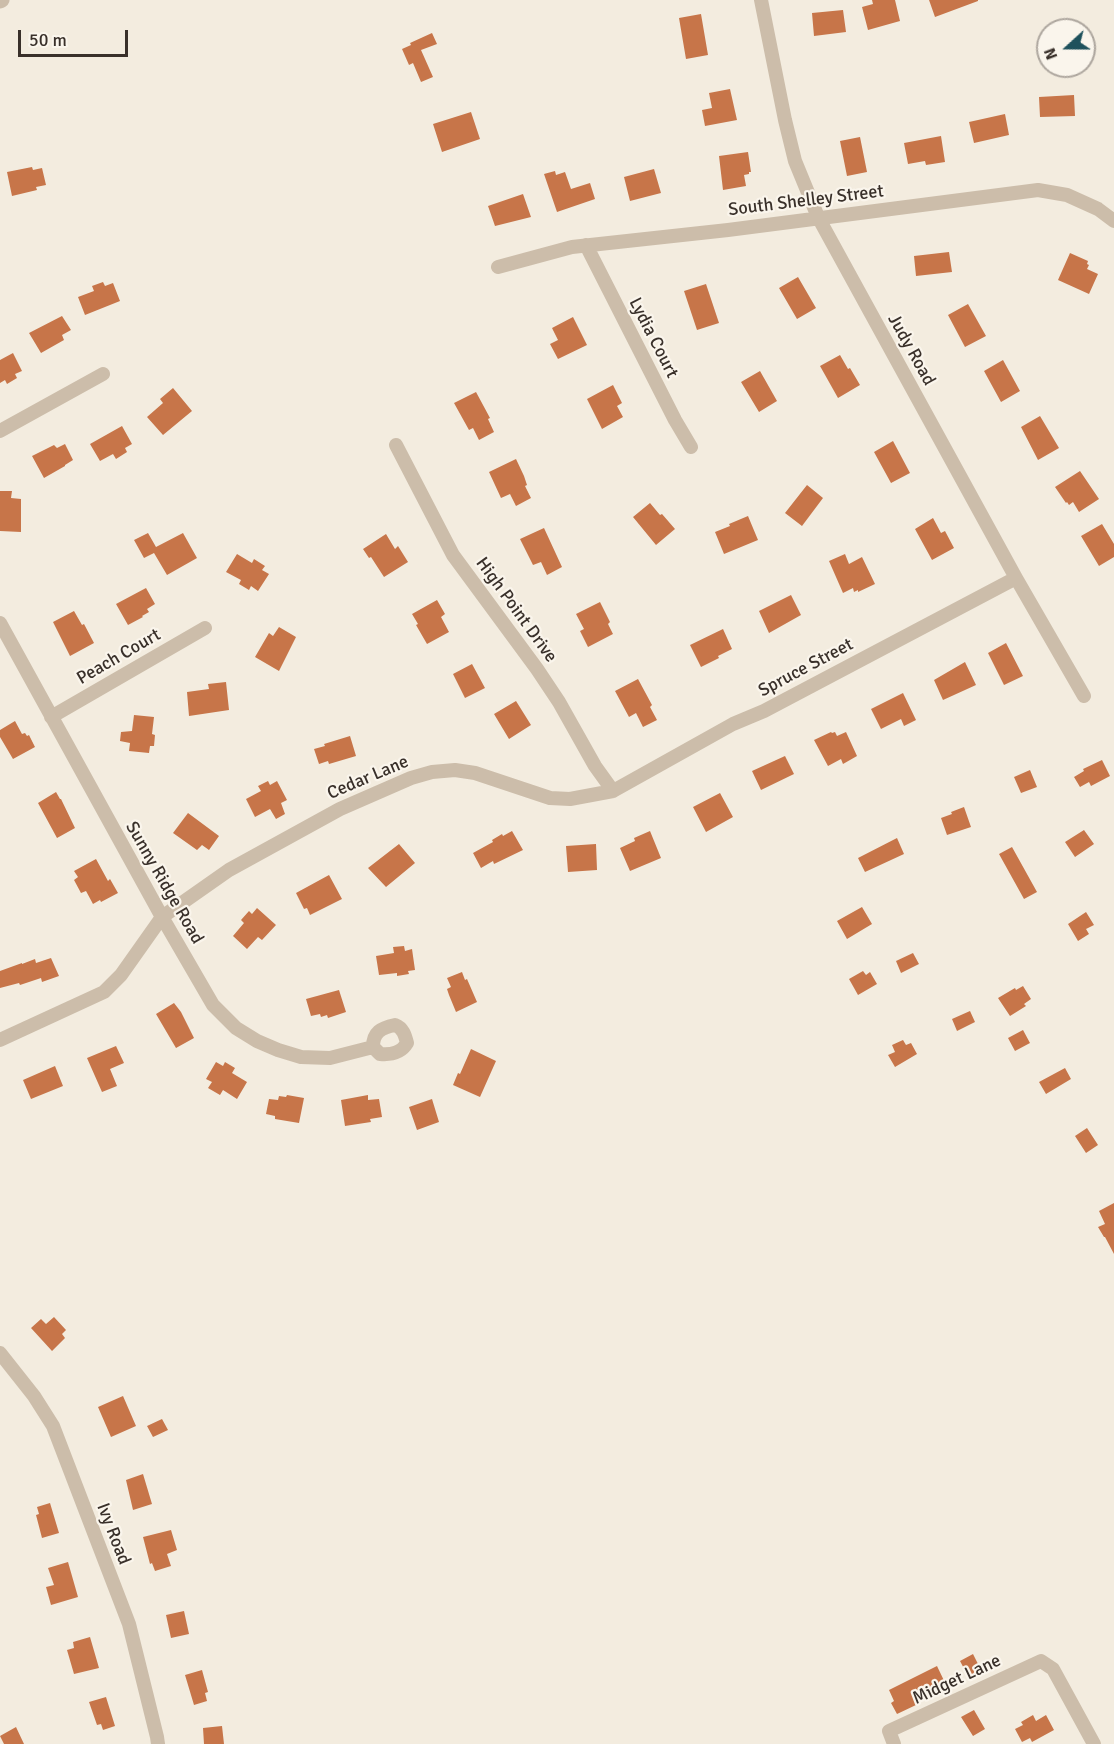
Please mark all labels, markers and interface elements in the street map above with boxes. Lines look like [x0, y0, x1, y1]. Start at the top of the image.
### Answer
scale bar [21, 18, 130, 56]
north arrow [1036, 18, 1096, 78]
text: 50 m [29, 29, 67, 51]
text: N [1040, 45, 1062, 63]
street label: South Shelley Street [727, 181, 885, 221]
street label: Lydia Court [624, 294, 682, 382]
street label: Judy Road [883, 310, 939, 390]
street label: High Point Drive [471, 553, 561, 667]
street label: Peach Court [73, 624, 165, 690]
street label: Spruce Street [755, 634, 857, 702]
street label: Cedar Lane [324, 751, 412, 805]
street label: Sunny Ridge Road [120, 818, 208, 948]
street label: Ivy Road [91, 1500, 135, 1568]
street label: Midget Lane [909, 1650, 1005, 1710]

